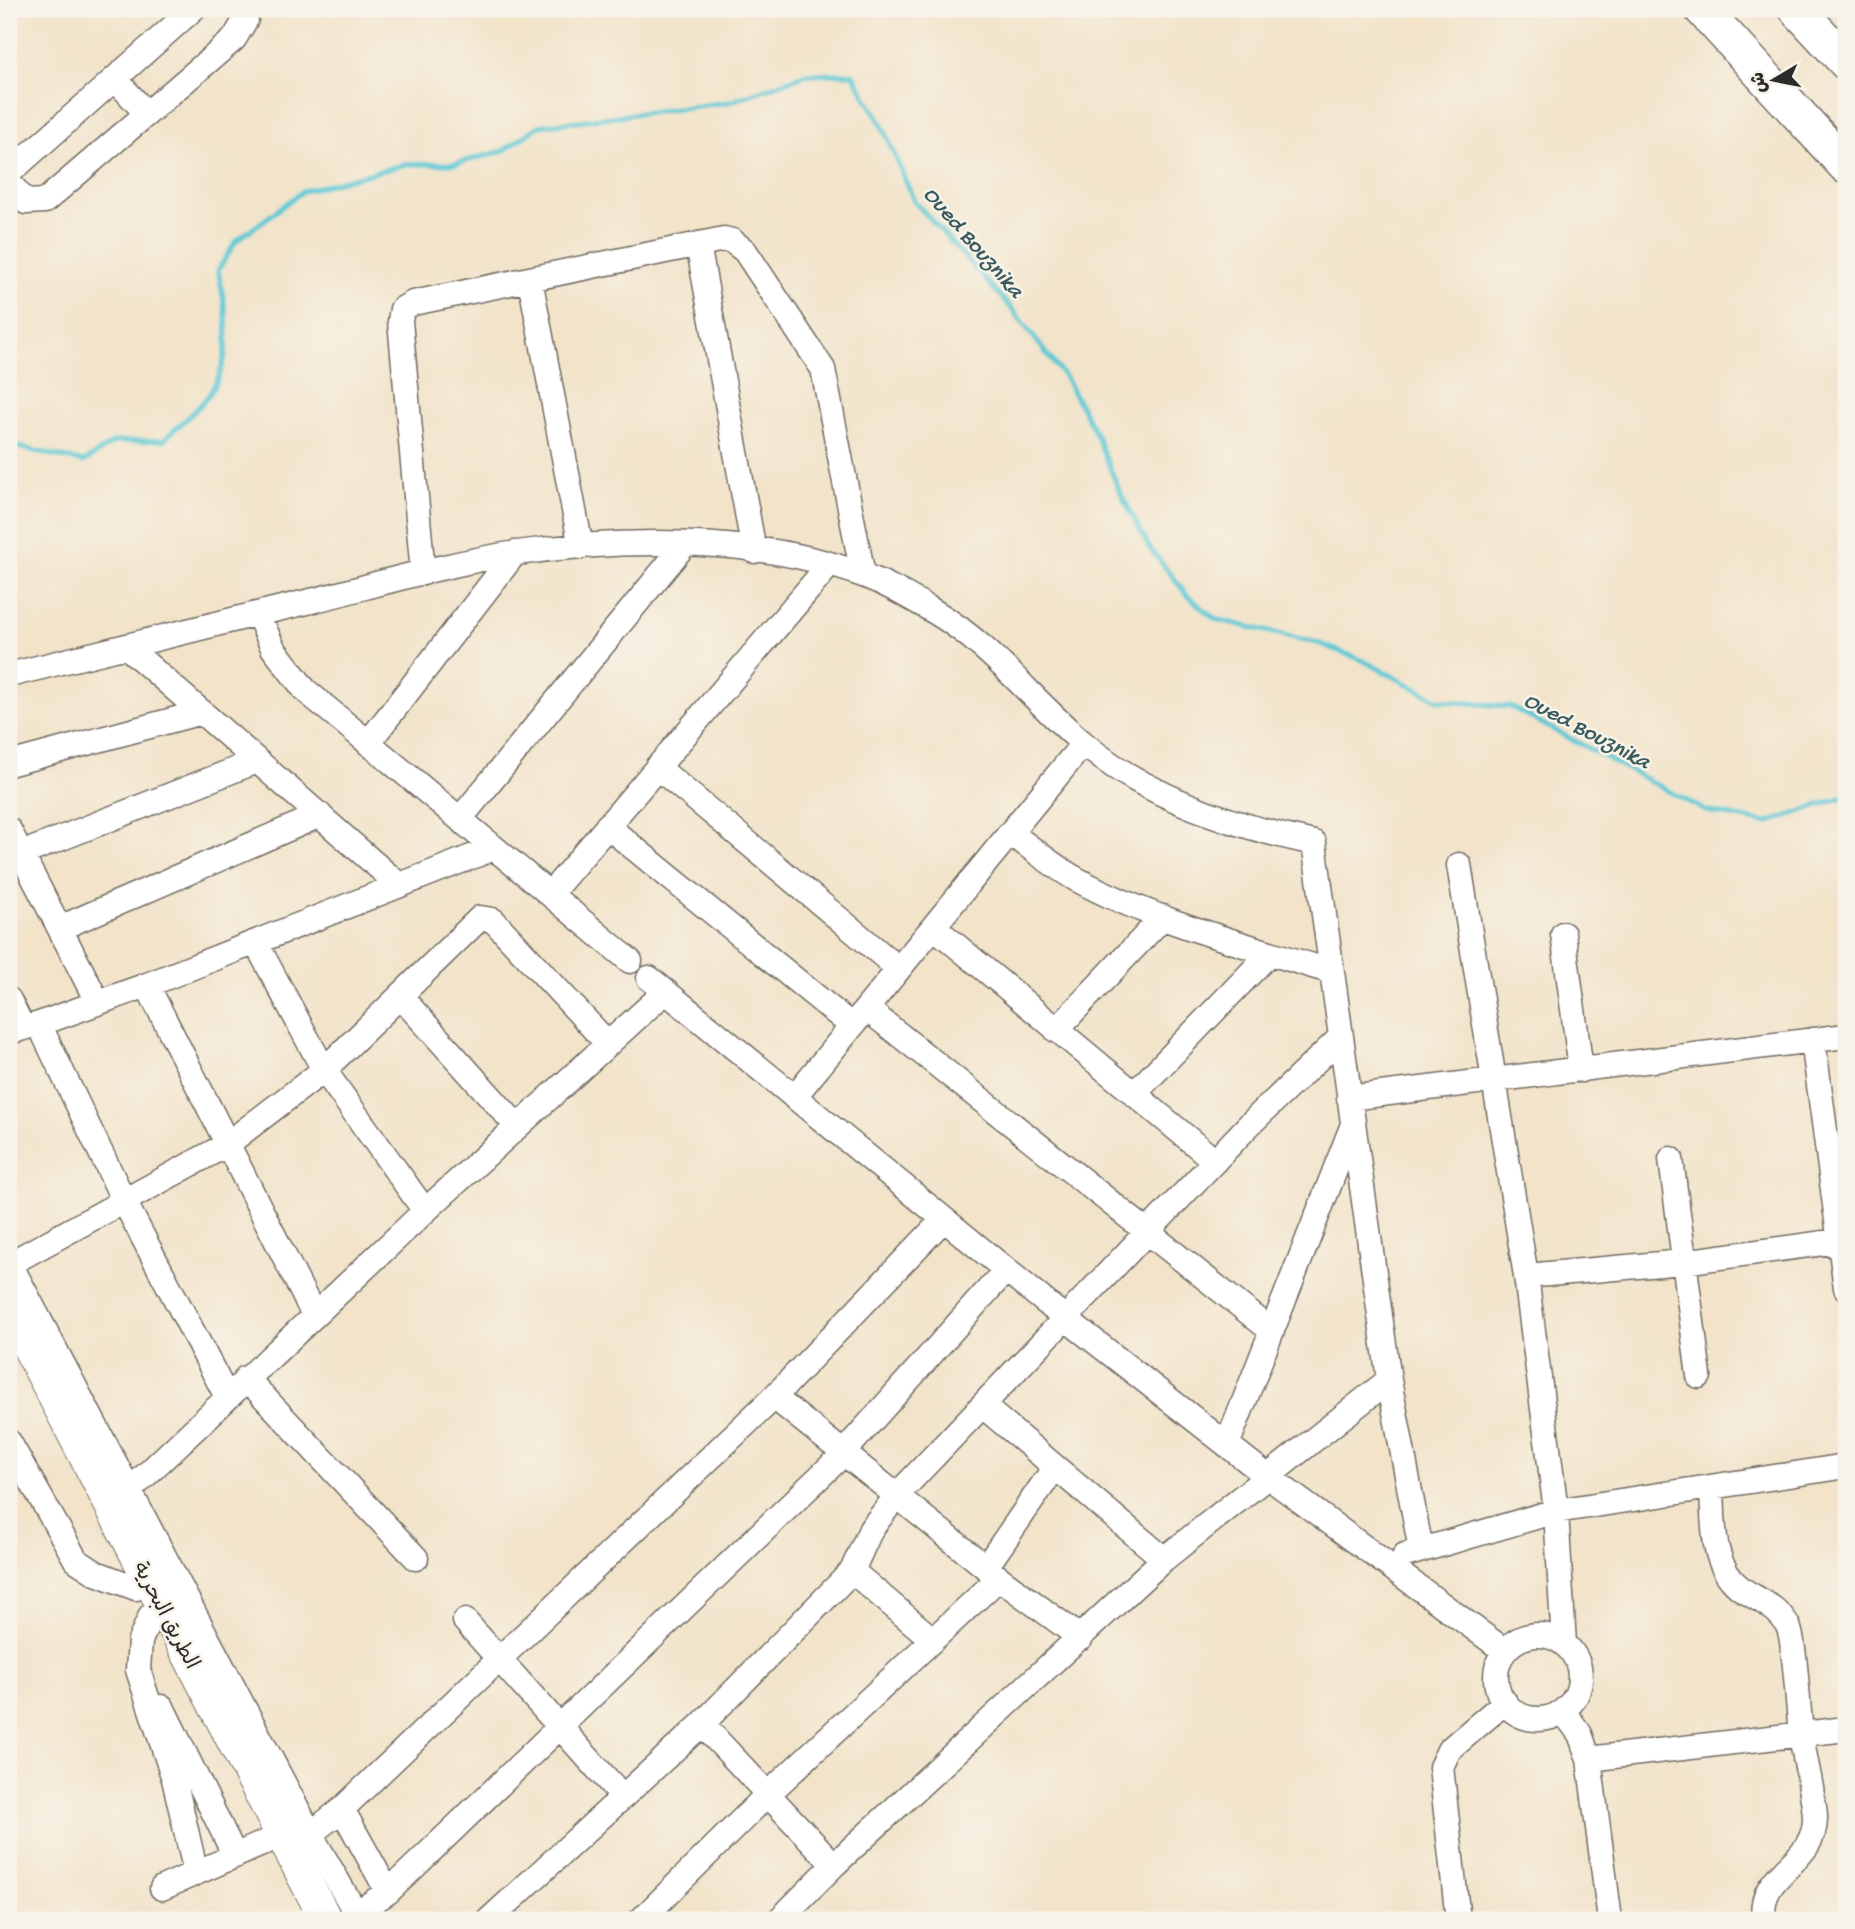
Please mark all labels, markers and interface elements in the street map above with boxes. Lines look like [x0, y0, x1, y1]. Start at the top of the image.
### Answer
north arrow [1740, 46, 1810, 116]
text: ش [1748, 70, 1774, 95]
water label: Oued Bouznika [917, 182, 1029, 306]
water label: Oued Bouznika [1519, 688, 1655, 777]
street label: الطريق البحرية [125, 1559, 203, 1675]

